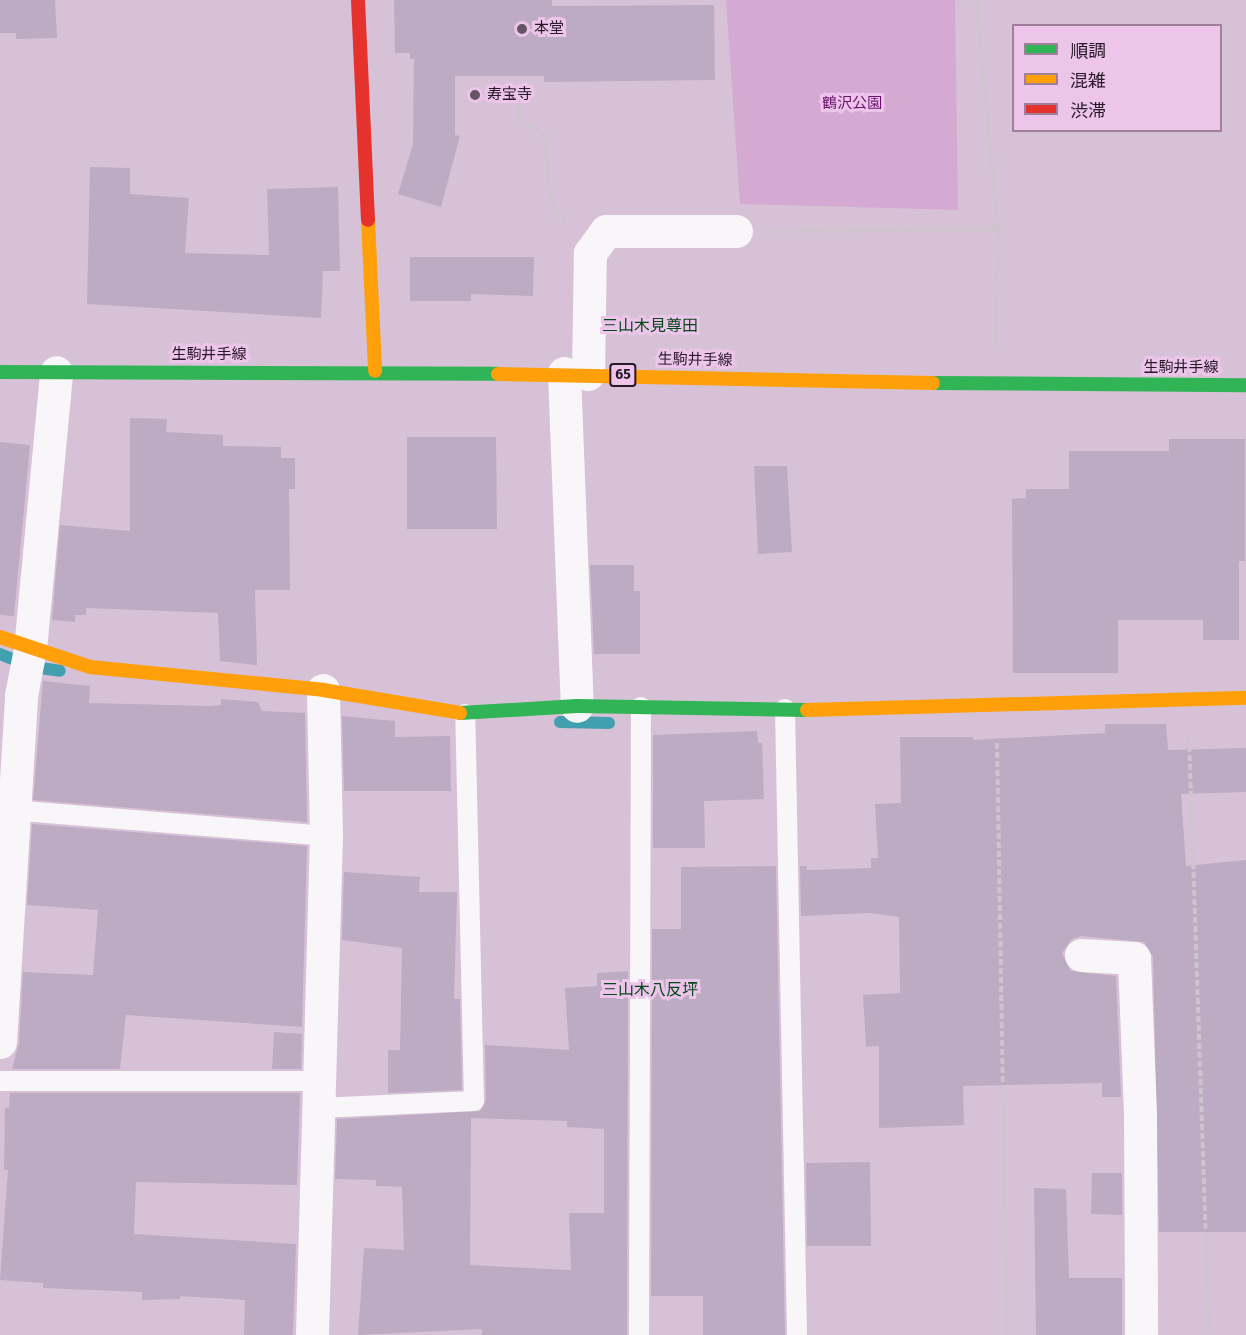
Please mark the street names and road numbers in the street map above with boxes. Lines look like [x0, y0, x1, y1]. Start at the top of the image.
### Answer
street label: 生駒井手線 [172, 346, 246, 364]
street label: 生駒井手線 [657, 350, 733, 370]
street label: 生駒井手線 [1144, 359, 1218, 377]
road number: 65 [608, 364, 638, 386]

